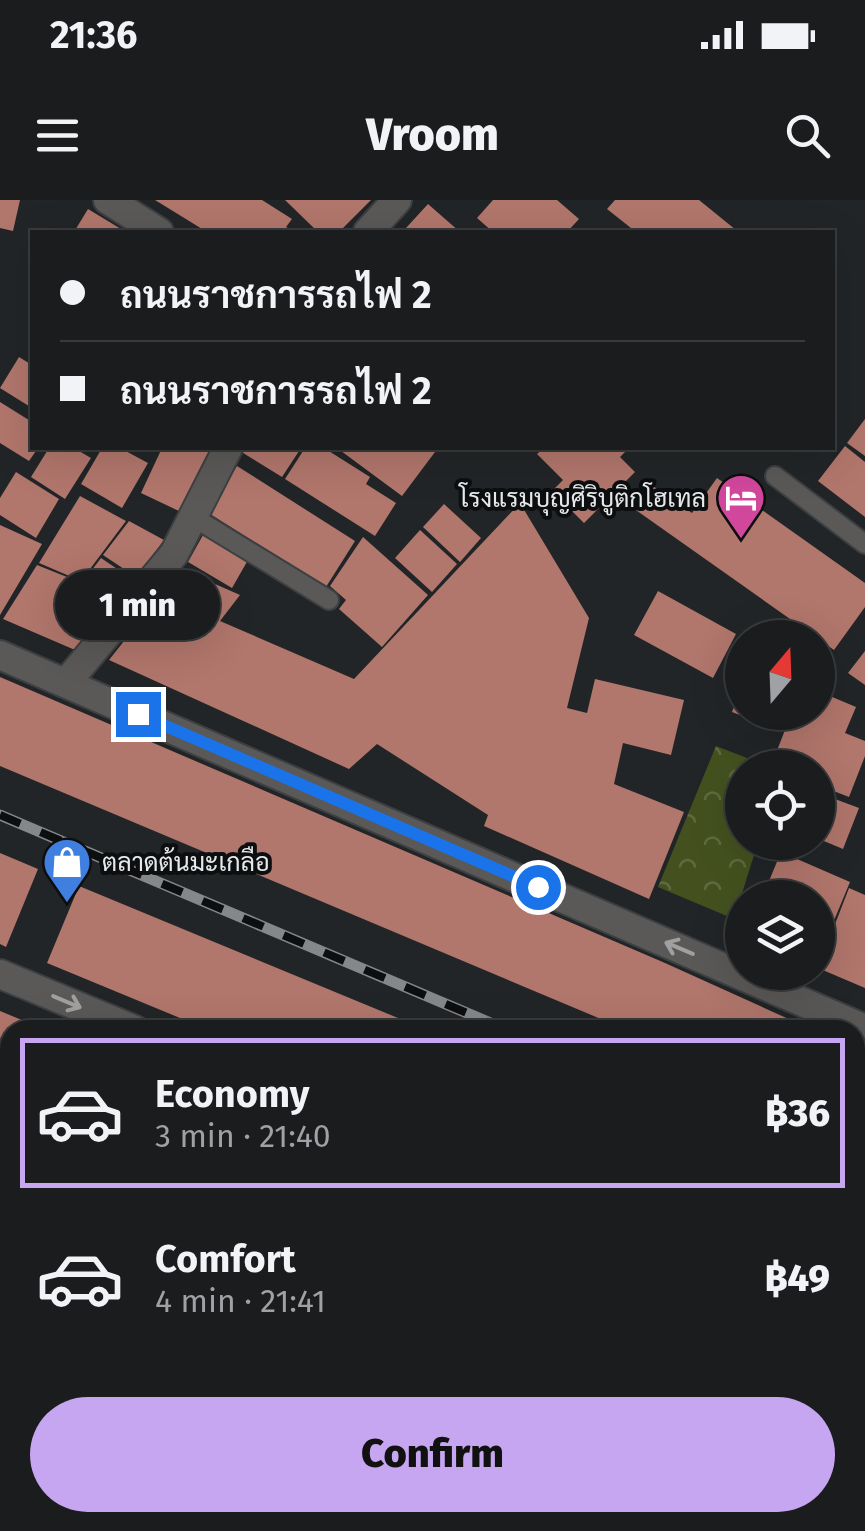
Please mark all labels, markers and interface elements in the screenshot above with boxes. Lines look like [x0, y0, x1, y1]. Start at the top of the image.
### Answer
text: 21:36 [50, 12, 137, 58]
icon: menu [30, 108, 85, 163]
text: Vroom [366, 108, 499, 162]
icon: search [780, 108, 835, 163]
text: ถนนราชการรถไฟ 2 [120, 272, 432, 318]
text: ถนนราชการรถไฟ 2 [120, 368, 432, 414]
hotel icon: โรงแรมบุญศิริบูติกโฮเทล [715, 472, 767, 540]
place label: โรงแรมบุญศิริบูติกโฮเทล [457, 482, 706, 516]
callout: 1 min [56, 569, 220, 639]
text: 1 min [99, 586, 176, 624]
north arrow [725, 620, 835, 730]
map controls [725, 620, 835, 990]
route end [116, 692, 161, 737]
button: locate [725, 750, 835, 860]
shop icon: ตลาดต้นมะเกลือ [41, 836, 93, 904]
place label: ตลาดต้นมะเกลือ [102, 846, 270, 878]
route start [516, 865, 561, 910]
button: layers [725, 880, 835, 990]
one-way arrow [664, 938, 695, 956]
one-way arrow [51, 994, 82, 1012]
icon: car [35, 1068, 125, 1158]
text: Economy [155, 1071, 310, 1117]
text: ฿36 [765, 1090, 830, 1136]
text: 3 min · 21:40 [155, 1117, 331, 1155]
icon: car [35, 1233, 125, 1323]
text: Comfort [155, 1236, 296, 1282]
text: ฿49 [765, 1255, 830, 1301]
text: 4 min · 21:41 [155, 1282, 326, 1320]
button: Confirm [30, 1397, 835, 1512]

